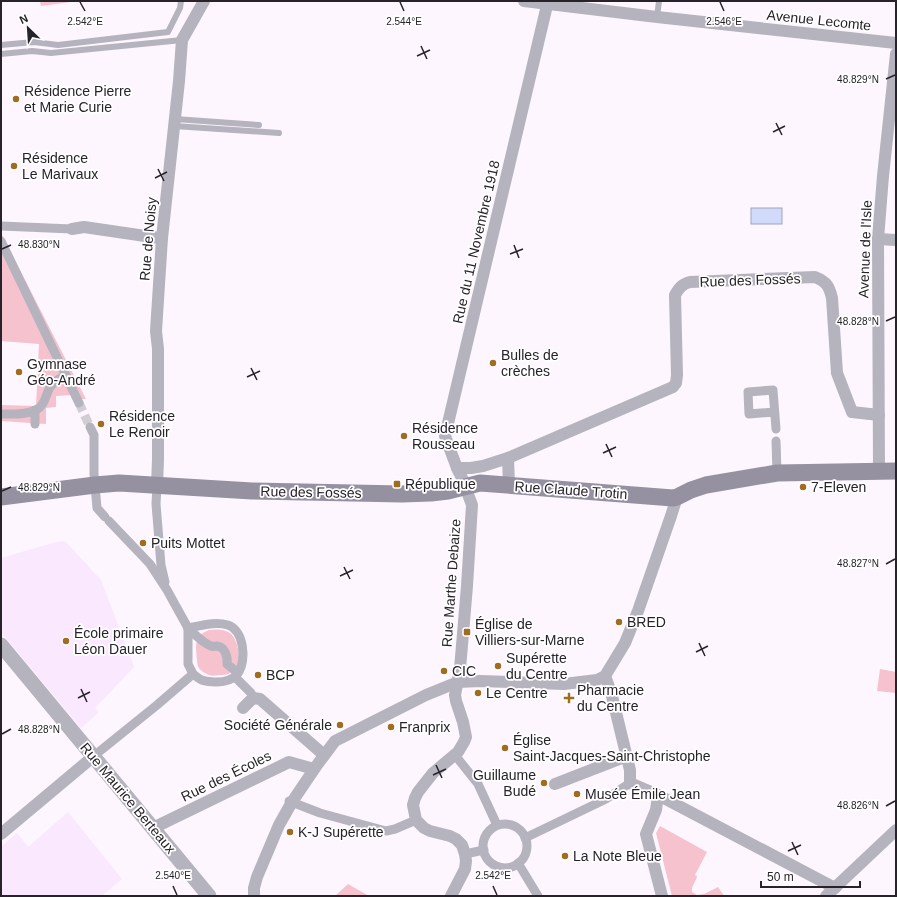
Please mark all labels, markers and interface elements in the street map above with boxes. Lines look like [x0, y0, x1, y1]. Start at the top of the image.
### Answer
street label: Avenue Lecomte [766, 7, 872, 33]
north arrow [8, 8, 48, 48]
text: N [18, 12, 30, 26]
text: 2.542°E [67, 16, 103, 27]
text: 2.544°E [386, 16, 422, 27]
text: 2.546°E [706, 16, 742, 27]
text: 48.829°N [837, 74, 879, 85]
place label: Résidence Pierre et Marie Curie [24, 83, 132, 115]
marker: Résidence Pierre et Marie Curie [11, 94, 21, 104]
place label: Résidence Le Marivaux [22, 150, 98, 182]
street label: Rue du 11 Novembre 1918 [449, 159, 503, 325]
marker: Résidence Le Marivaux [9, 161, 19, 171]
street label: Rue de Noisy [136, 196, 160, 282]
street label: Avenue de l'Isle [855, 199, 875, 298]
text: 48.830°N [18, 239, 60, 250]
street label: Rue des Fossés [699, 270, 801, 290]
text: 48.828°N [837, 316, 879, 327]
place label: Bulles de crèches [501, 347, 559, 379]
place label: Gymnase Géo-André [27, 356, 96, 388]
marker: Bulles de crèches [488, 358, 498, 368]
marker: Gymnase Géo-André [14, 367, 24, 377]
place label: Résidence Le Renoir [109, 408, 175, 440]
marker: Résidence Le Renoir [96, 419, 106, 429]
place label: Résidence Rousseau [412, 420, 478, 452]
marker: Résidence Rousseau [399, 431, 409, 441]
place label: République [405, 476, 476, 492]
street label: Rue Claude Trotin [514, 478, 628, 502]
marker: République [392, 479, 402, 489]
place label: 7-Eleven [811, 479, 866, 495]
text: 48.829°N [18, 482, 60, 493]
marker: 7-Eleven [798, 482, 808, 492]
street label: Rue des Fossés [260, 483, 362, 501]
street label: Rue Marthe Debaize [439, 518, 463, 648]
place label: Puits Mottet [151, 535, 225, 551]
marker: Puits Mottet [138, 538, 148, 548]
text: 48.827°N [837, 558, 879, 569]
place label: BRED [627, 614, 666, 630]
place label: Église de Villiers-sur-Marne [475, 616, 585, 648]
marker: BRED [614, 617, 624, 627]
place label: École primaire Léon Dauer [74, 625, 164, 657]
marker: Église de Villiers-sur-Marne [462, 627, 472, 637]
marker: École primaire Léon Dauer [61, 636, 71, 646]
place label: Supérette du Centre [506, 650, 568, 682]
marker: Supérette du Centre [493, 661, 503, 671]
place label: CIC [452, 663, 476, 679]
marker: CIC [439, 666, 449, 676]
place label: BCP [266, 667, 295, 683]
marker: BCP [253, 670, 263, 680]
place label: Pharmacie du Centre [577, 682, 644, 714]
place label: Le Centre [486, 685, 548, 701]
marker: Le Centre [473, 688, 483, 698]
marker: Pharmacie du Centre [564, 693, 574, 703]
place label: Société Générale [224, 717, 332, 733]
place label: Franprix [399, 719, 450, 735]
marker: Société Générale [335, 720, 345, 730]
marker: Franprix [386, 722, 396, 732]
text: 48.828°N [18, 724, 60, 735]
place label: Église Saint-Jacques-Saint-Christophe [513, 732, 711, 764]
street label: Rue Maurice Berteaux [77, 740, 179, 856]
marker: Église Saint-Jacques-Saint-Christophe [500, 743, 510, 753]
street label: Rue des Écoles [178, 747, 274, 805]
place label: Guillaume Budé [473, 767, 536, 799]
marker: Guillaume Budé [539, 778, 549, 788]
place label: Musée Émile Jean [585, 786, 700, 802]
marker: Musée Émile Jean [572, 789, 582, 799]
text: 48.826°N [837, 800, 879, 811]
place label: K-J Supérette [298, 824, 384, 840]
marker: K-J Supérette [285, 827, 295, 837]
place label: La Note Bleue [573, 848, 662, 864]
marker: La Note Bleue [560, 851, 570, 861]
scale bar [761, 863, 860, 889]
text: 2.540°E [155, 870, 191, 881]
text: 2.542°E [475, 870, 511, 881]
text: 50 m [767, 870, 794, 884]

